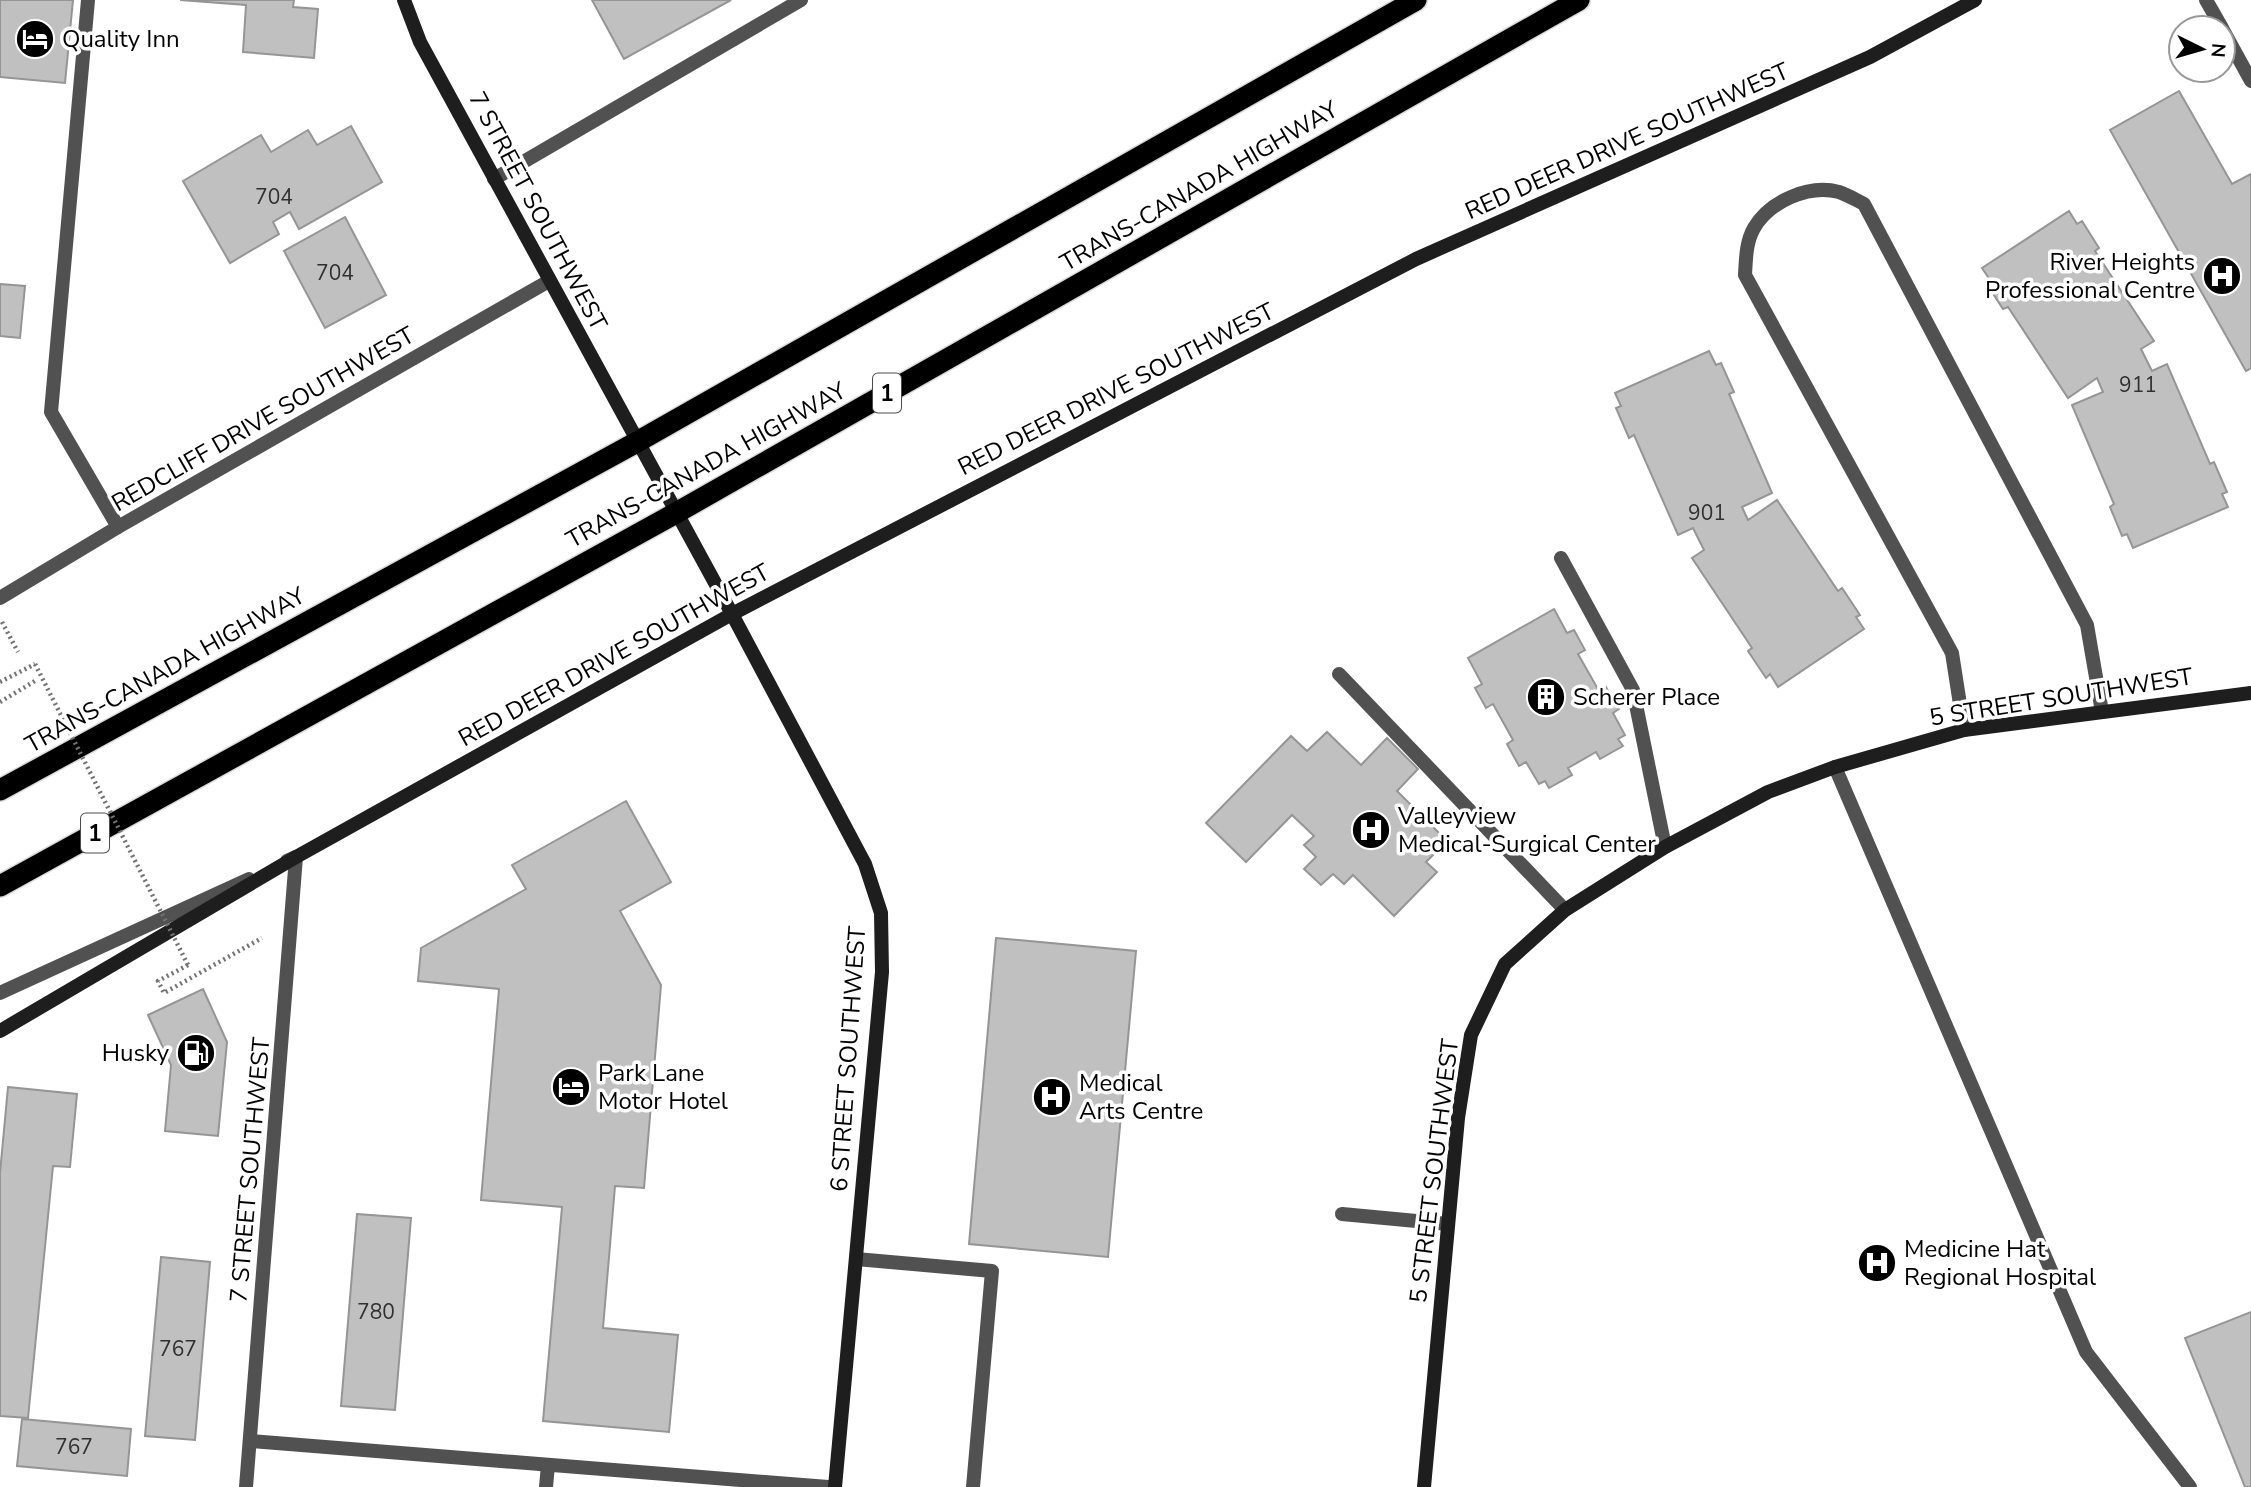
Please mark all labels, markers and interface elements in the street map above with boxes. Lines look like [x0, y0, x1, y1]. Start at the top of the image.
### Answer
north arrow [2167, 14, 2237, 84]
hotel icon: Quality Inn [14, 18, 56, 60]
place label: Quality Inn [62, 23, 180, 55]
text: N [2204, 42, 2232, 59]
street label: RED DEER DRIVE SOUTHWEST [1460, 55, 1794, 227]
street label: 7 STREET SOUTHWEST [461, 86, 615, 336]
street label: TRANS-CANADA HIGHWAY [1054, 93, 1344, 279]
house number: 704 [255, 183, 293, 211]
place label: River Heights Professional Centre [1985, 246, 2195, 306]
hospital icon: River Heights Professional Centre [2201, 255, 2243, 297]
house number: 704 [316, 259, 354, 287]
street label: RED DEER DRIVE SOUTHWEST [952, 295, 1280, 483]
street label: REDCLIFF DRIVE SOUTHWEST [106, 319, 421, 519]
house number: 911 [2119, 371, 2157, 399]
street label: TRANS-CANADA HIGHWAY [560, 374, 852, 555]
road number: 1 [873, 374, 901, 412]
house number: 901 [1688, 499, 1726, 527]
street label: RED DEER DRIVE SOUTHWEST [453, 556, 776, 754]
street label: TRANS-CANADA HIGHWAY [19, 579, 311, 760]
street label: 5 STREET SOUTHWEST [1927, 660, 2195, 734]
building icon: Scherer Place [1525, 676, 1567, 718]
place label: Scherer Place [1573, 681, 1720, 713]
place label: Valleyview Medical-Surgical Center [1397, 800, 1656, 860]
hospital icon: Valleyview Medical-Surgical Center [1350, 809, 1392, 851]
road number: 1 [81, 814, 109, 852]
street label: 6 STREET SOUTHWEST [823, 925, 873, 1193]
fuel station icon: Husky [175, 1032, 217, 1074]
street label: 7 STREET SOUTHWEST [222, 1035, 278, 1304]
street label: 5 STREET SOUTHWEST [1402, 1036, 1466, 1305]
place label: Husky [102, 1037, 170, 1069]
place label: Park Lane Motor Hotel [598, 1057, 728, 1117]
hotel icon: Park Lane Motor Hotel [550, 1066, 592, 1108]
place label: Medical Arts Centre [1079, 1067, 1203, 1127]
hospital icon: Medical Arts Centre [1031, 1076, 1073, 1118]
place label: Medicine Hat Regional Hospital [1904, 1233, 2096, 1293]
hospital icon: Medicine Hat Regional Hospital [1856, 1242, 1898, 1284]
house number: 780 [357, 1298, 395, 1326]
house number: 767 [159, 1335, 197, 1363]
house number: 767 [55, 1433, 93, 1461]

